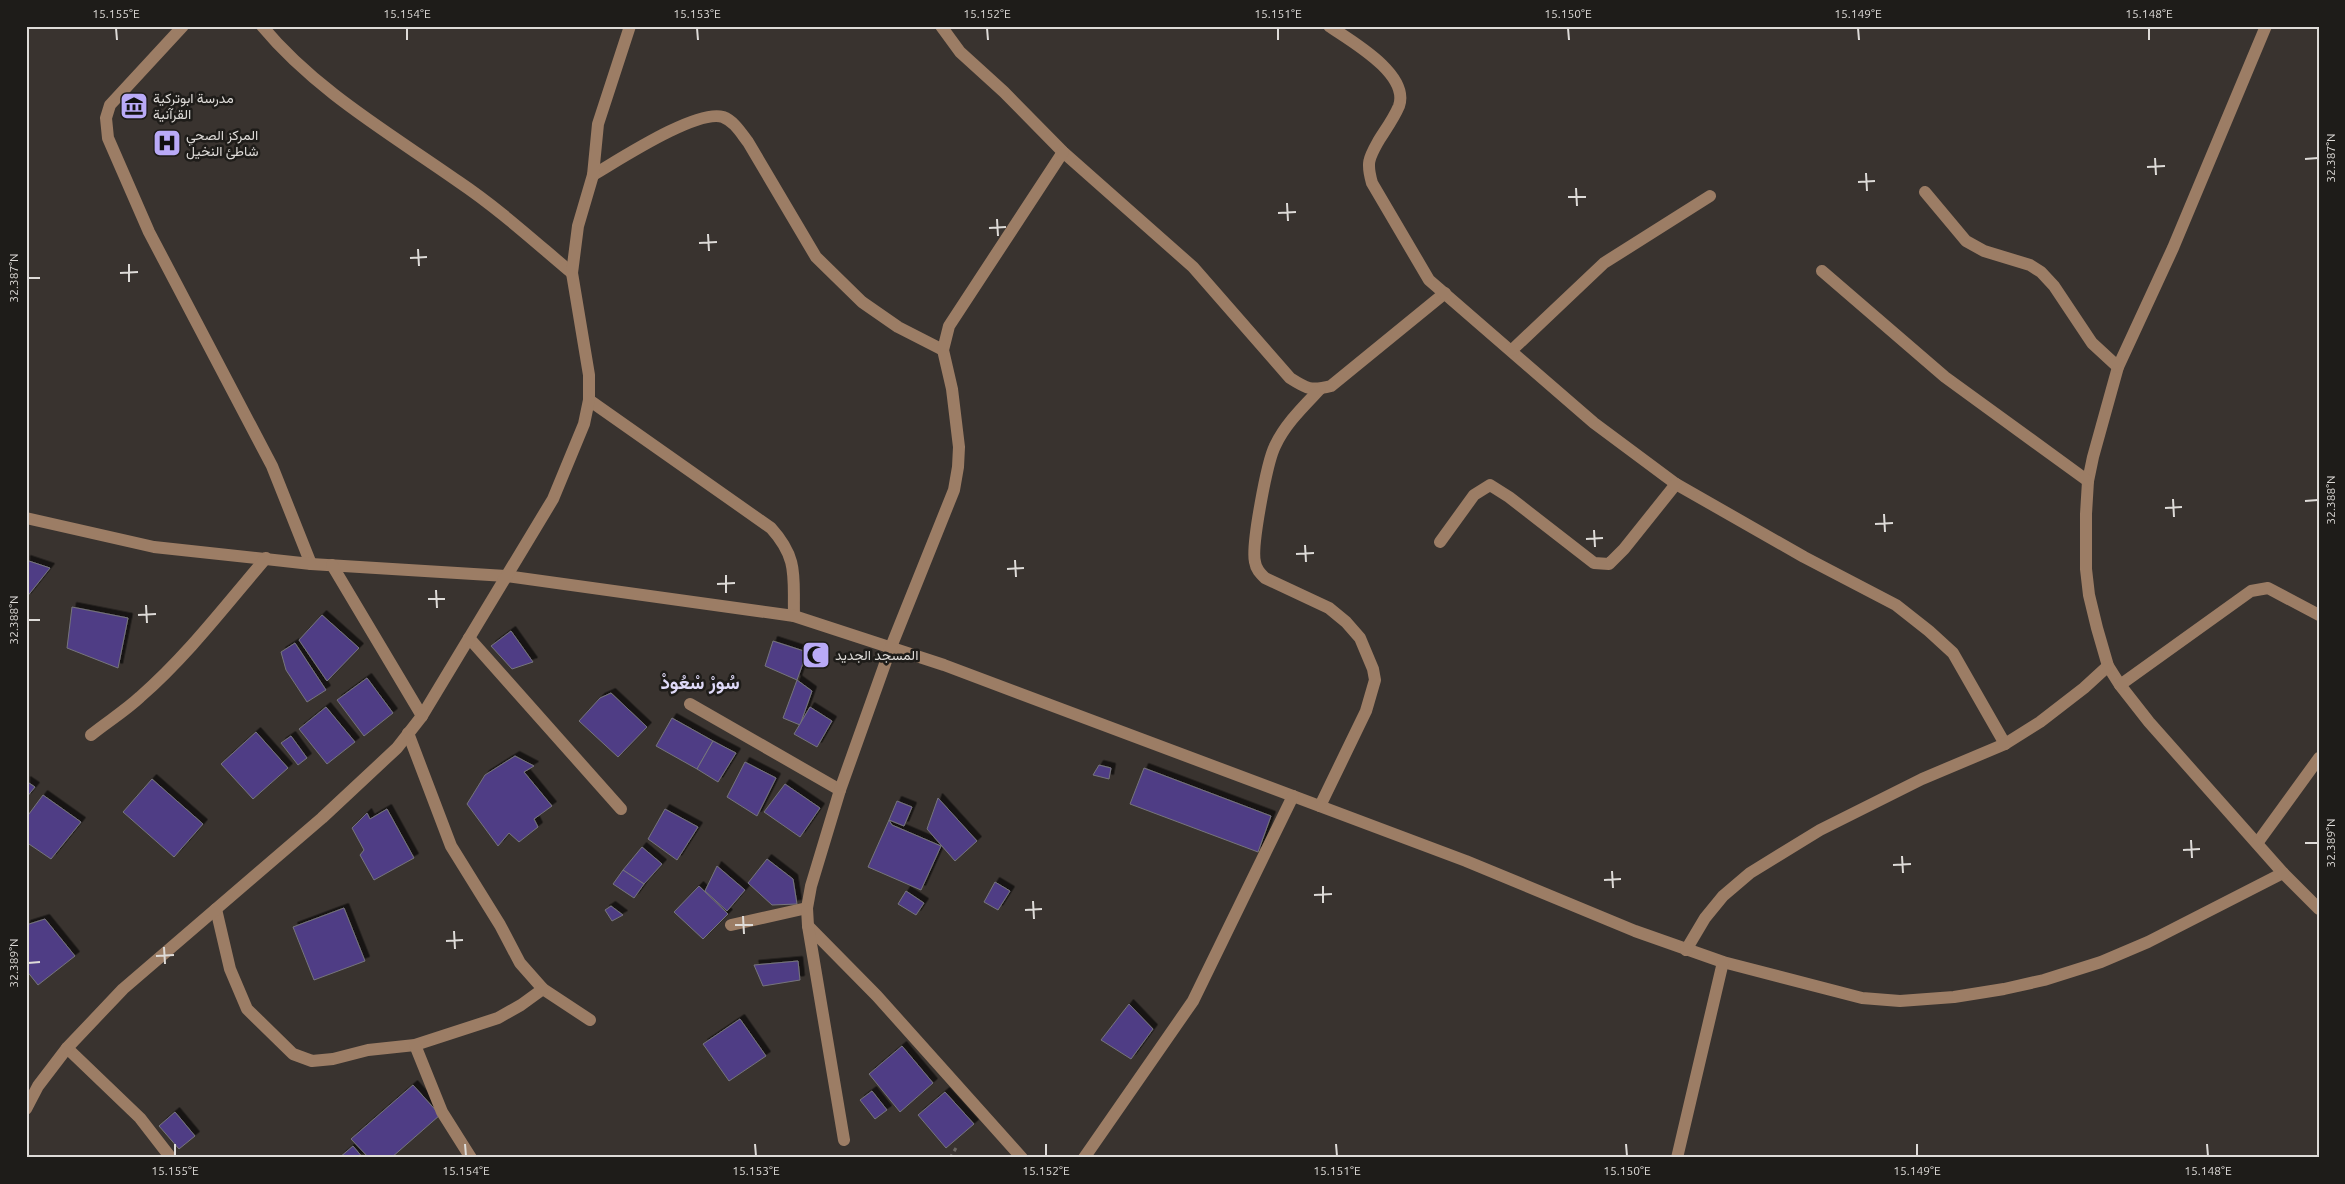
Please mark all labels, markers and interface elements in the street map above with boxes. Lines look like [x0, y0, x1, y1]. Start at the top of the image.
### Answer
text: 15.155°E [92, 7, 140, 20]
text: 15.154°E [383, 7, 431, 20]
text: 15.153°E [673, 7, 721, 20]
text: 15.152°E [963, 7, 1011, 20]
text: 15.151°E [1254, 7, 1302, 20]
text: 15.150°E [1544, 7, 1592, 20]
text: 15.149°E [1834, 7, 1882, 20]
text: 15.148°E [2125, 7, 2173, 20]
place label: مدرسة ابوتركية القرآنية [153, 90, 234, 123]
museum icon: مدرسة ابوتركية القرآنية [119, 91, 149, 121]
place label: المركز الصحي شاطئ النخيل [186, 127, 259, 160]
hospital icon: المركز الصحي شاطئ النخيل [152, 128, 182, 158]
text: 32.387°N [2324, 133, 2337, 183]
text: 32.387°N [7, 253, 20, 303]
text: 32.388°N [2324, 475, 2337, 525]
text: 32.388°N [7, 595, 20, 645]
mosque icon: المسجد الجديد [801, 640, 831, 670]
place label: المسجد الجديد [835, 647, 918, 664]
district label: سُورْ سْعُودْ [660, 671, 740, 695]
text: 32.389°N [2324, 818, 2337, 868]
text: 32.389°N [7, 938, 20, 988]
text: 15.155°E [151, 1164, 199, 1177]
text: 15.154°E [442, 1164, 490, 1177]
text: 15.153°E [732, 1164, 780, 1177]
text: 15.152°E [1022, 1164, 1070, 1177]
text: 15.151°E [1313, 1164, 1361, 1177]
text: 15.150°E [1603, 1164, 1651, 1177]
text: 15.149°E [1893, 1164, 1941, 1177]
text: 15.148°E [2184, 1164, 2232, 1177]

